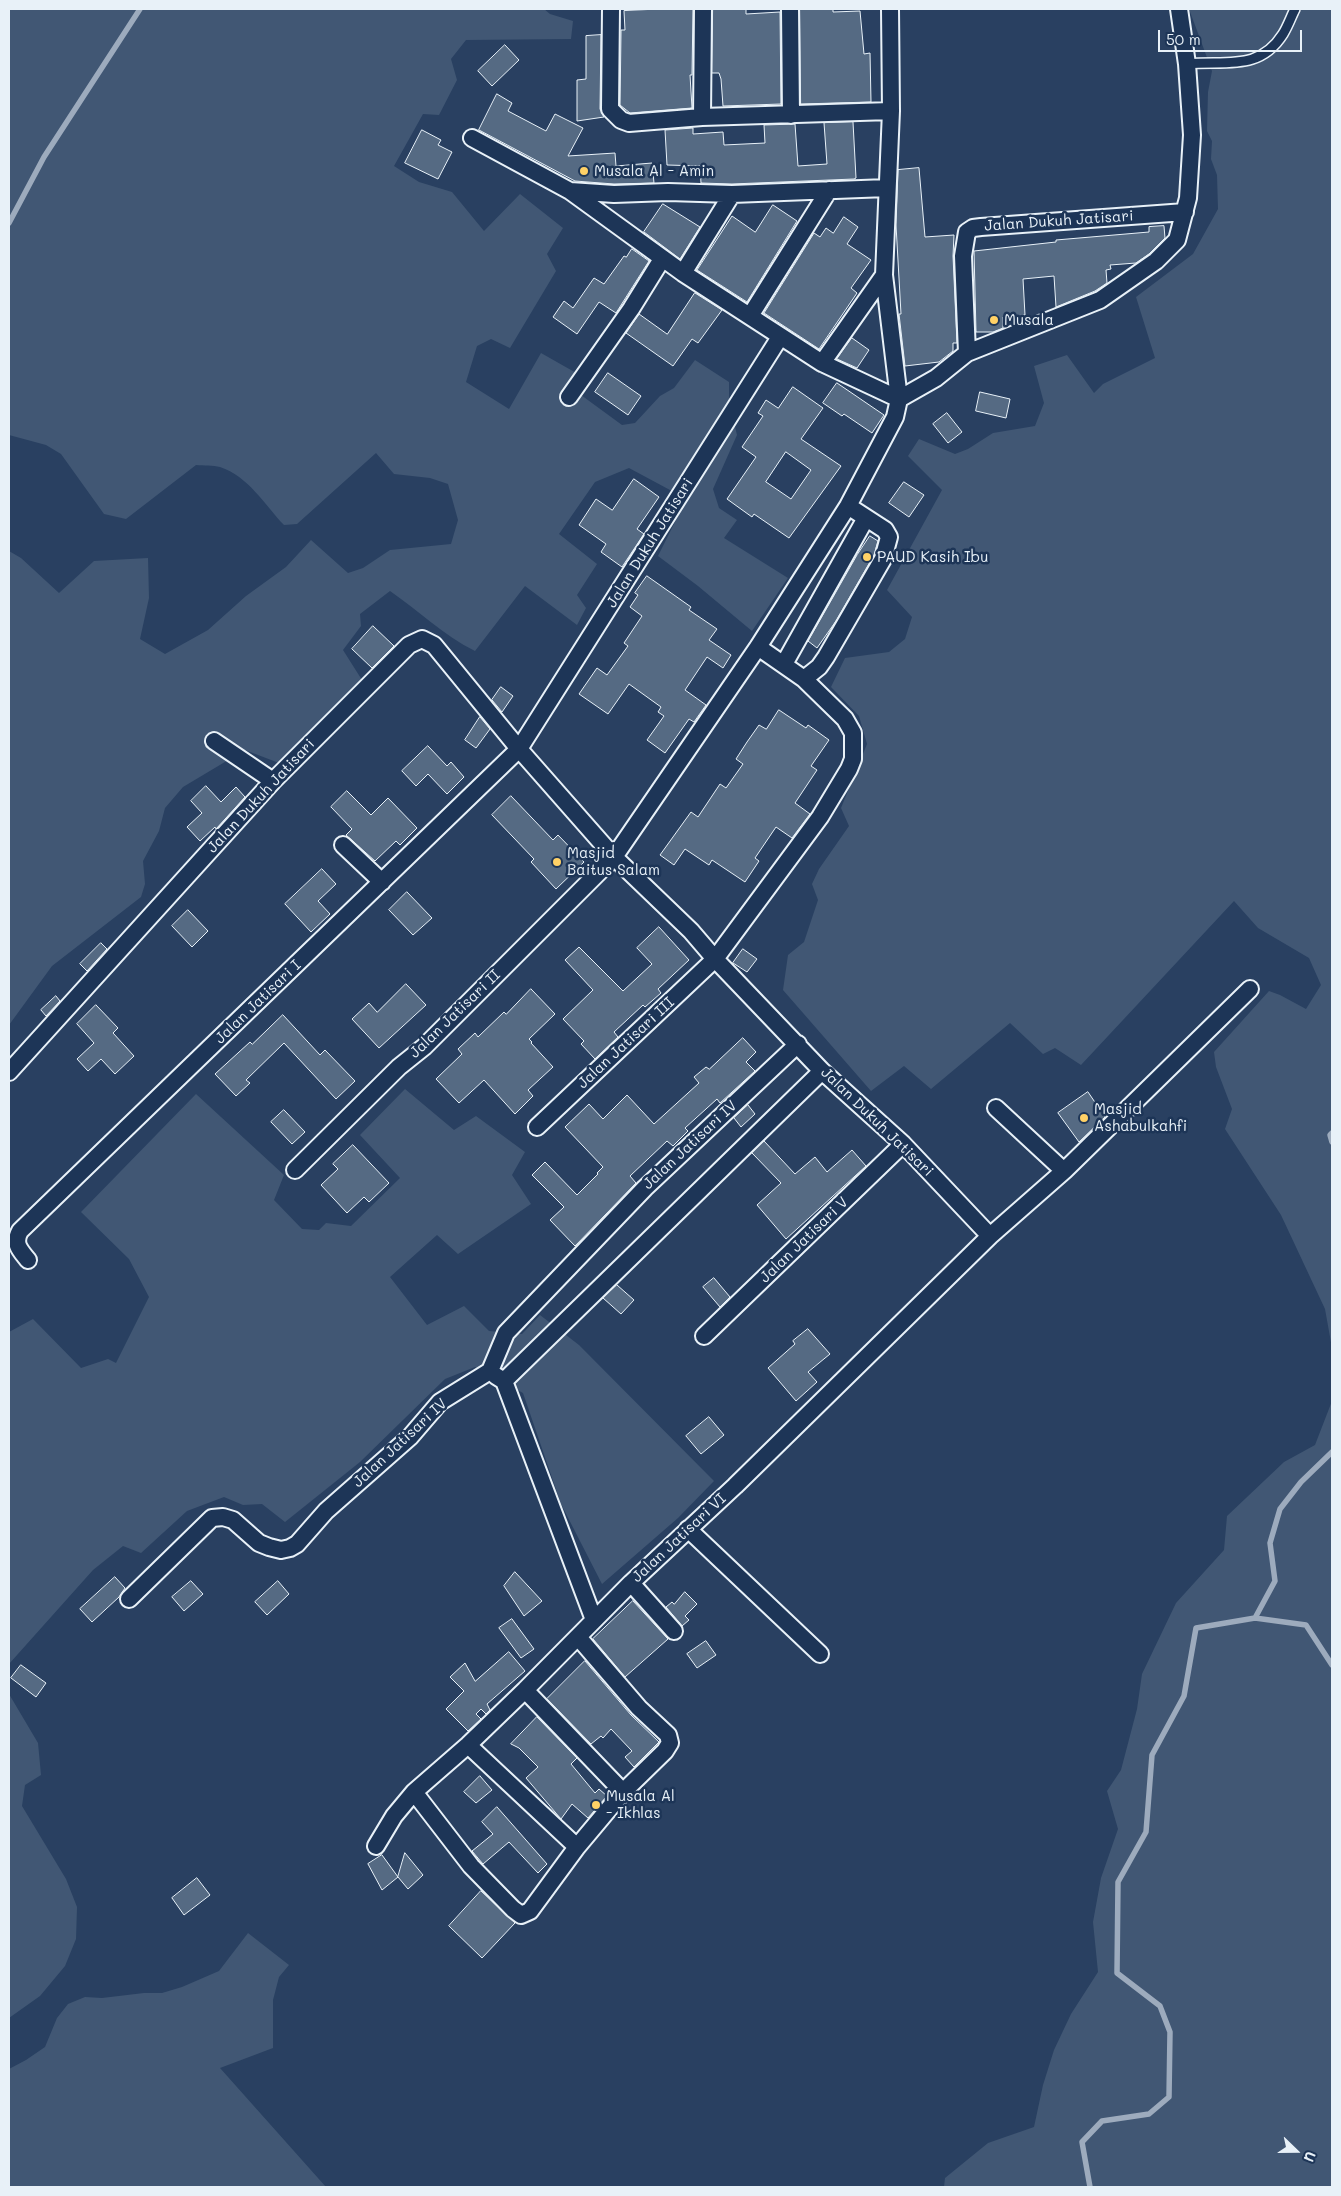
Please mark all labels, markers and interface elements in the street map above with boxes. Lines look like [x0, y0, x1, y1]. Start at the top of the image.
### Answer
scale bar [1161, 20, 1305, 52]
text: 50 m [1166, 29, 1201, 49]
place label: Musala Al - Amin [594, 162, 714, 180]
marker: Musala Al - Amin [578, 165, 590, 177]
street label: Jalan Dukuh Jatisari [984, 207, 1134, 235]
place label: Musala [1004, 311, 1054, 329]
marker: Musala [988, 314, 1000, 326]
street label: Jalan Dukuh Jatisari [603, 475, 697, 611]
place label: PAUD Kasih Ibu [877, 548, 988, 566]
marker: PAUD Kasih Ibu [861, 551, 873, 563]
street label: Jalan Dukuh Jatisari [204, 735, 318, 857]
place label: Masjid Baitus Salam [567, 844, 660, 879]
marker: Masjid Baitus Salam [551, 856, 563, 868]
street label: Jalan Jatisari I [211, 956, 305, 1048]
street label: Jalan Jatisari II [406, 966, 504, 1062]
street label: Jalan Jatisari III [574, 994, 678, 1092]
street label: Jalan Dukuh Jatisari [817, 1064, 937, 1180]
street label: Jalan Jatisari IV [639, 1097, 741, 1193]
place label: Masjid Ashabulkahfi [1094, 1100, 1187, 1135]
marker: Masjid Ashabulkahfi [1078, 1112, 1090, 1124]
street label: Jalan Jatisari V [756, 1193, 852, 1287]
street label: Jalan Jatisari IV [349, 1395, 451, 1491]
street label: Jalan Jatisari VI [628, 1490, 730, 1586]
place label: Musala Al - Ikhlas [606, 1787, 675, 1822]
marker: Musala Al - Ikhlas [590, 1799, 602, 1811]
north arrow [1271, 2126, 1321, 2176]
text: U [1300, 2149, 1321, 2165]

